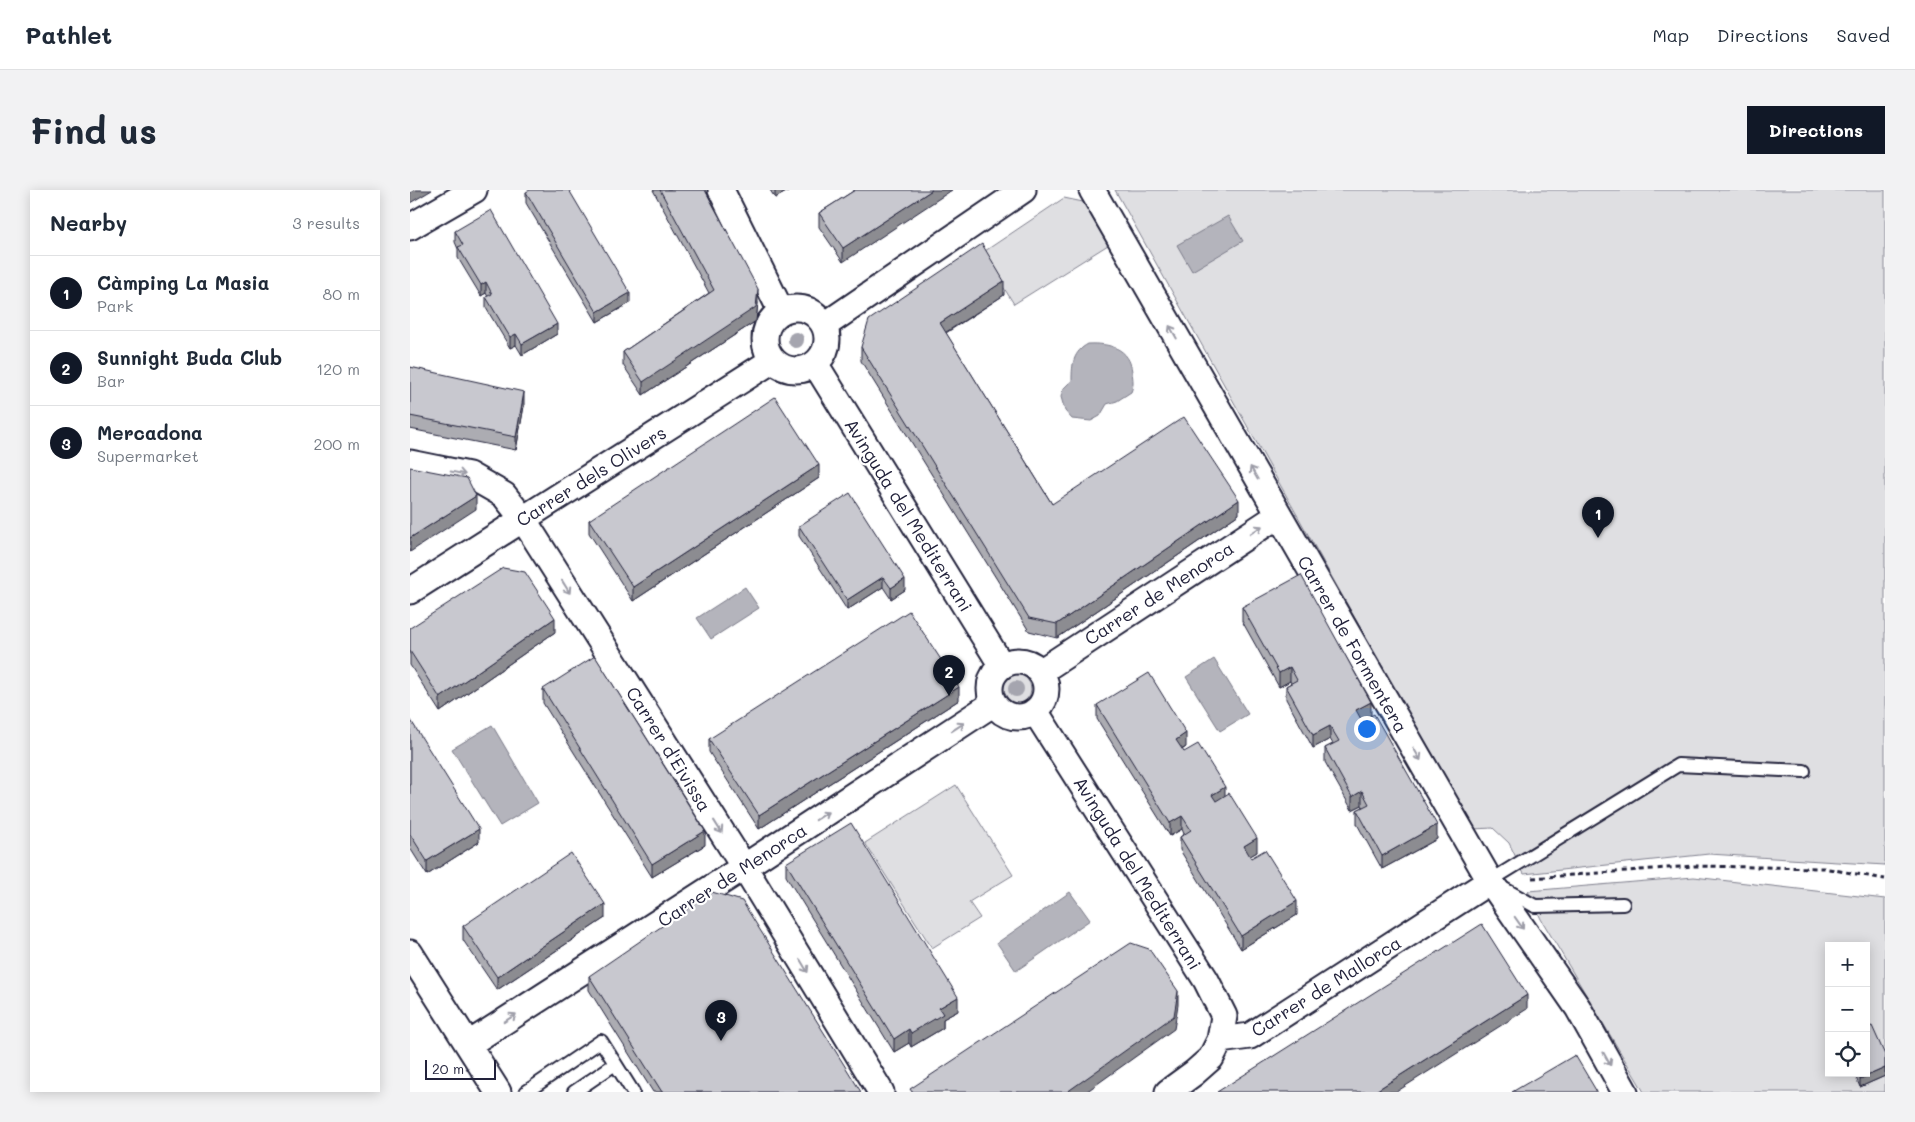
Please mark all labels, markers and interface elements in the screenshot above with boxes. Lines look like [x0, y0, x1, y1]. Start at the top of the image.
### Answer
text: Pathlet [25, 19, 112, 50]
text: Map [1652, 23, 1689, 47]
text: Directions [1717, 23, 1809, 47]
text: Saved [1837, 23, 1890, 47]
button: Directions [1747, 106, 1885, 154]
text: Find us [30, 107, 157, 153]
text: Nearby [50, 209, 127, 236]
text: 3 results [292, 212, 360, 233]
text: Càmping La Masia [97, 270, 270, 295]
text: 1 [62, 283, 70, 304]
text: 80 m [323, 283, 360, 304]
text: Park [97, 295, 133, 316]
one-way arrow [1168, 325, 1178, 339]
text: Sunnight Buda Club [97, 345, 282, 370]
text: 2 [62, 358, 70, 379]
text: 120 m [316, 358, 360, 379]
text: Bar [97, 370, 125, 391]
street label: Avinguda del Mediterrani [840, 414, 978, 616]
text: Mercadona [97, 420, 203, 445]
street label: Carrer dels Olivers [512, 420, 670, 532]
text: 3 [61, 433, 71, 454]
text: 200 m [313, 433, 360, 454]
text: Supermarket [97, 445, 199, 466]
one-way arrow [1249, 466, 1259, 480]
one-way arrow [449, 468, 465, 478]
pin: 1 [1582, 497, 1614, 538]
one-way arrow [1249, 524, 1263, 535]
street label: Carrer de Menorca [1080, 536, 1238, 650]
street label: Carrer de Formentera [1292, 551, 1414, 737]
one-way arrow [561, 579, 571, 593]
pin: 2 [933, 655, 965, 696]
street label: Carrer d'Eivissa [621, 682, 717, 816]
your location [1354, 716, 1380, 742]
one-way arrow [951, 721, 965, 731]
one-way arrow [1412, 746, 1422, 761]
street label: Avinguda del Mediterrani [1069, 772, 1207, 974]
one-way arrow [815, 811, 829, 821]
street label: Carrer de Menorca [653, 818, 811, 932]
one-way arrow [714, 820, 724, 834]
one-way arrow [1514, 916, 1524, 930]
street label: Carrer de Mallorca [1246, 930, 1406, 1042]
map controls [1825, 942, 1870, 1077]
button: + [1825, 942, 1870, 987]
one-way arrow [799, 958, 809, 972]
button: − [1825, 987, 1870, 1032]
pin: 3 [705, 1000, 737, 1041]
one-way arrow [502, 1013, 516, 1023]
button: locate [1825, 1032, 1870, 1077]
one-way arrow [1602, 1052, 1612, 1066]
scale bar [425, 1057, 496, 1080]
text: 20 m [432, 1059, 464, 1078]

